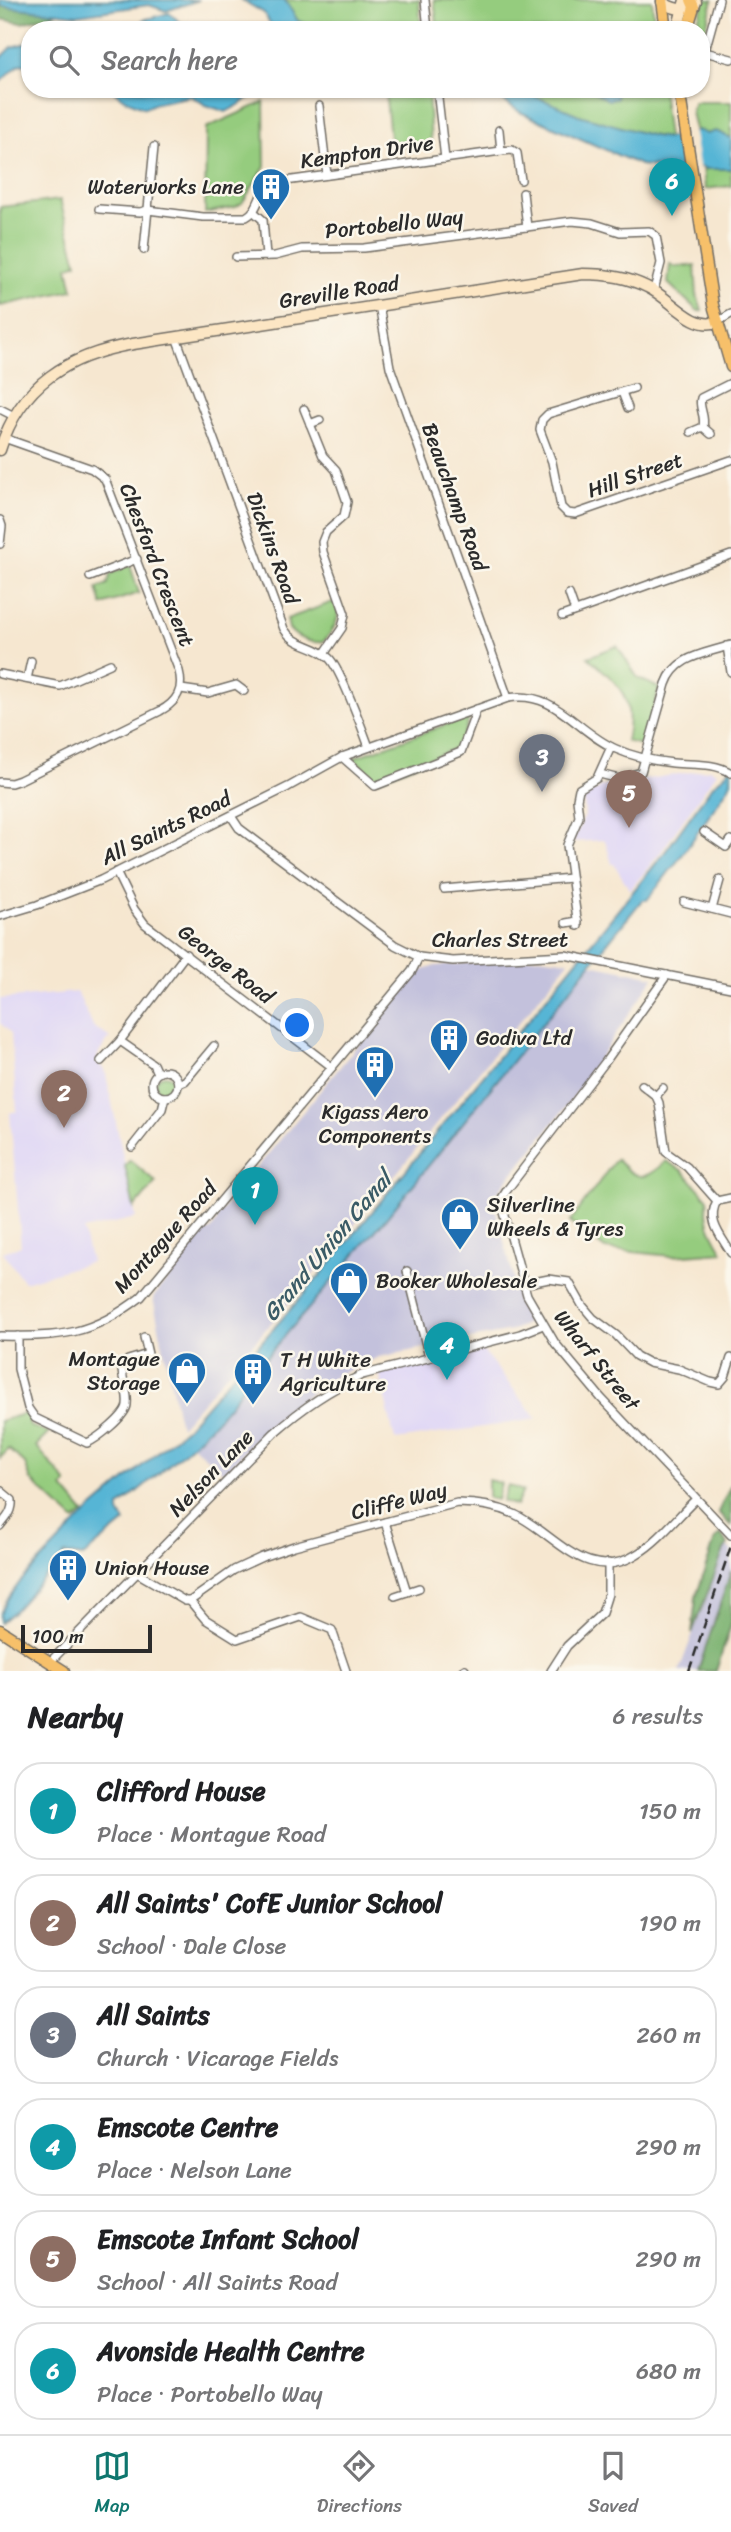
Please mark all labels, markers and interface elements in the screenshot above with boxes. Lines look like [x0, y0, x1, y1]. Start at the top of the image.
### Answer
search box [21, 21, 710, 98]
text: Search here [101, 37, 238, 83]
icon: search [45, 41, 83, 79]
street label: Kempton Drive [298, 124, 436, 180]
pin: 6 [649, 158, 695, 216]
building icon: Waterworks Lane [250, 166, 292, 221]
place label: Waterworks Lane [88, 168, 244, 206]
street label: Portobello Way [323, 198, 465, 250]
street label: Greville Road [276, 263, 403, 320]
street label: Beauchamp Road [411, 417, 500, 578]
street label: Hill Street [582, 441, 688, 509]
street label: Chesford Crescent [108, 478, 206, 652]
street label: Dickins Road [235, 487, 312, 611]
pin: 3 [519, 734, 565, 792]
pin: 5 [606, 770, 652, 828]
street label: All Saints Road [93, 779, 240, 876]
street label: George Road [169, 914, 284, 1015]
street label: Charles Street [432, 921, 568, 959]
your location [280, 1008, 314, 1042]
building icon: Godiva Ltd [428, 1017, 470, 1072]
place label: Godiva Ltd [476, 1019, 574, 1057]
building icon: Kigass Aero Components [354, 1044, 396, 1099]
pin: 2 [41, 1070, 87, 1128]
place label: Kigass Aero Components [319, 1093, 432, 1155]
water label: Grand Union Canal [252, 1158, 406, 1331]
pin: 1 [232, 1167, 278, 1225]
street label: Montague Road [103, 1170, 228, 1302]
place label: Silverline Wheels & Tyres [487, 1186, 624, 1248]
shop icon: Silverline Wheels & Tyres [439, 1196, 481, 1251]
shop icon: Booker Wholesale [328, 1260, 370, 1315]
place label: Booker Wholesale [376, 1262, 538, 1300]
street label: Wharf Street [544, 1301, 651, 1421]
pin: 4 [424, 1322, 470, 1380]
place label: Montague Storage [69, 1340, 160, 1402]
place label: T H White Agriculture [279, 1341, 387, 1403]
shop icon: Montague Storage [166, 1350, 208, 1405]
building icon: T H White Agriculture [232, 1351, 274, 1406]
street label: Nelson Lane [159, 1420, 263, 1526]
street label: Cliffe Way [347, 1471, 451, 1531]
building icon: Union House [47, 1547, 89, 1602]
place label: Union House [95, 1549, 210, 1587]
text: 100 m [32, 1620, 84, 1653]
scale bar [21, 1622, 152, 1654]
text: Nearby [28, 1690, 123, 1744]
text: 6 results [613, 1696, 703, 1737]
text: Clifford House [97, 1768, 266, 1814]
text: 1 [48, 1791, 58, 1832]
text: 150 m [639, 1791, 701, 1832]
text: Place · Montague Road [97, 1814, 326, 1855]
text: All Saints' CofE Junior School [97, 1880, 442, 1926]
text: 2 [46, 1903, 60, 1944]
text: 190 m [639, 1903, 701, 1944]
text: School · Dale Close [97, 1926, 286, 1967]
text: All Saints [97, 1992, 210, 2038]
text: 3 [47, 2015, 59, 2056]
text: 260 m [636, 2015, 701, 2056]
text: Church · Vicarage Fields [97, 2038, 338, 2079]
text: Emscote Centre [97, 2104, 278, 2150]
text: 4 [46, 2127, 60, 2168]
text: 290 m [635, 2127, 701, 2168]
text: Place · Nelson Lane [97, 2150, 292, 2191]
text: Emscote Infant School [97, 2216, 359, 2262]
text: 5 [46, 2239, 60, 2280]
text: 290 m [635, 2239, 701, 2280]
text: School · All Saints Road [97, 2262, 338, 2303]
text: Avonside Health Centre [97, 2328, 365, 2374]
text: 6 [46, 2351, 60, 2392]
text: 680 m [636, 2351, 701, 2392]
text: Place · Portobello Way [97, 2374, 323, 2415]
tab: Map [93, 2447, 131, 2522]
tab: Directions [317, 2447, 402, 2522]
tab: Saved [588, 2447, 638, 2522]

